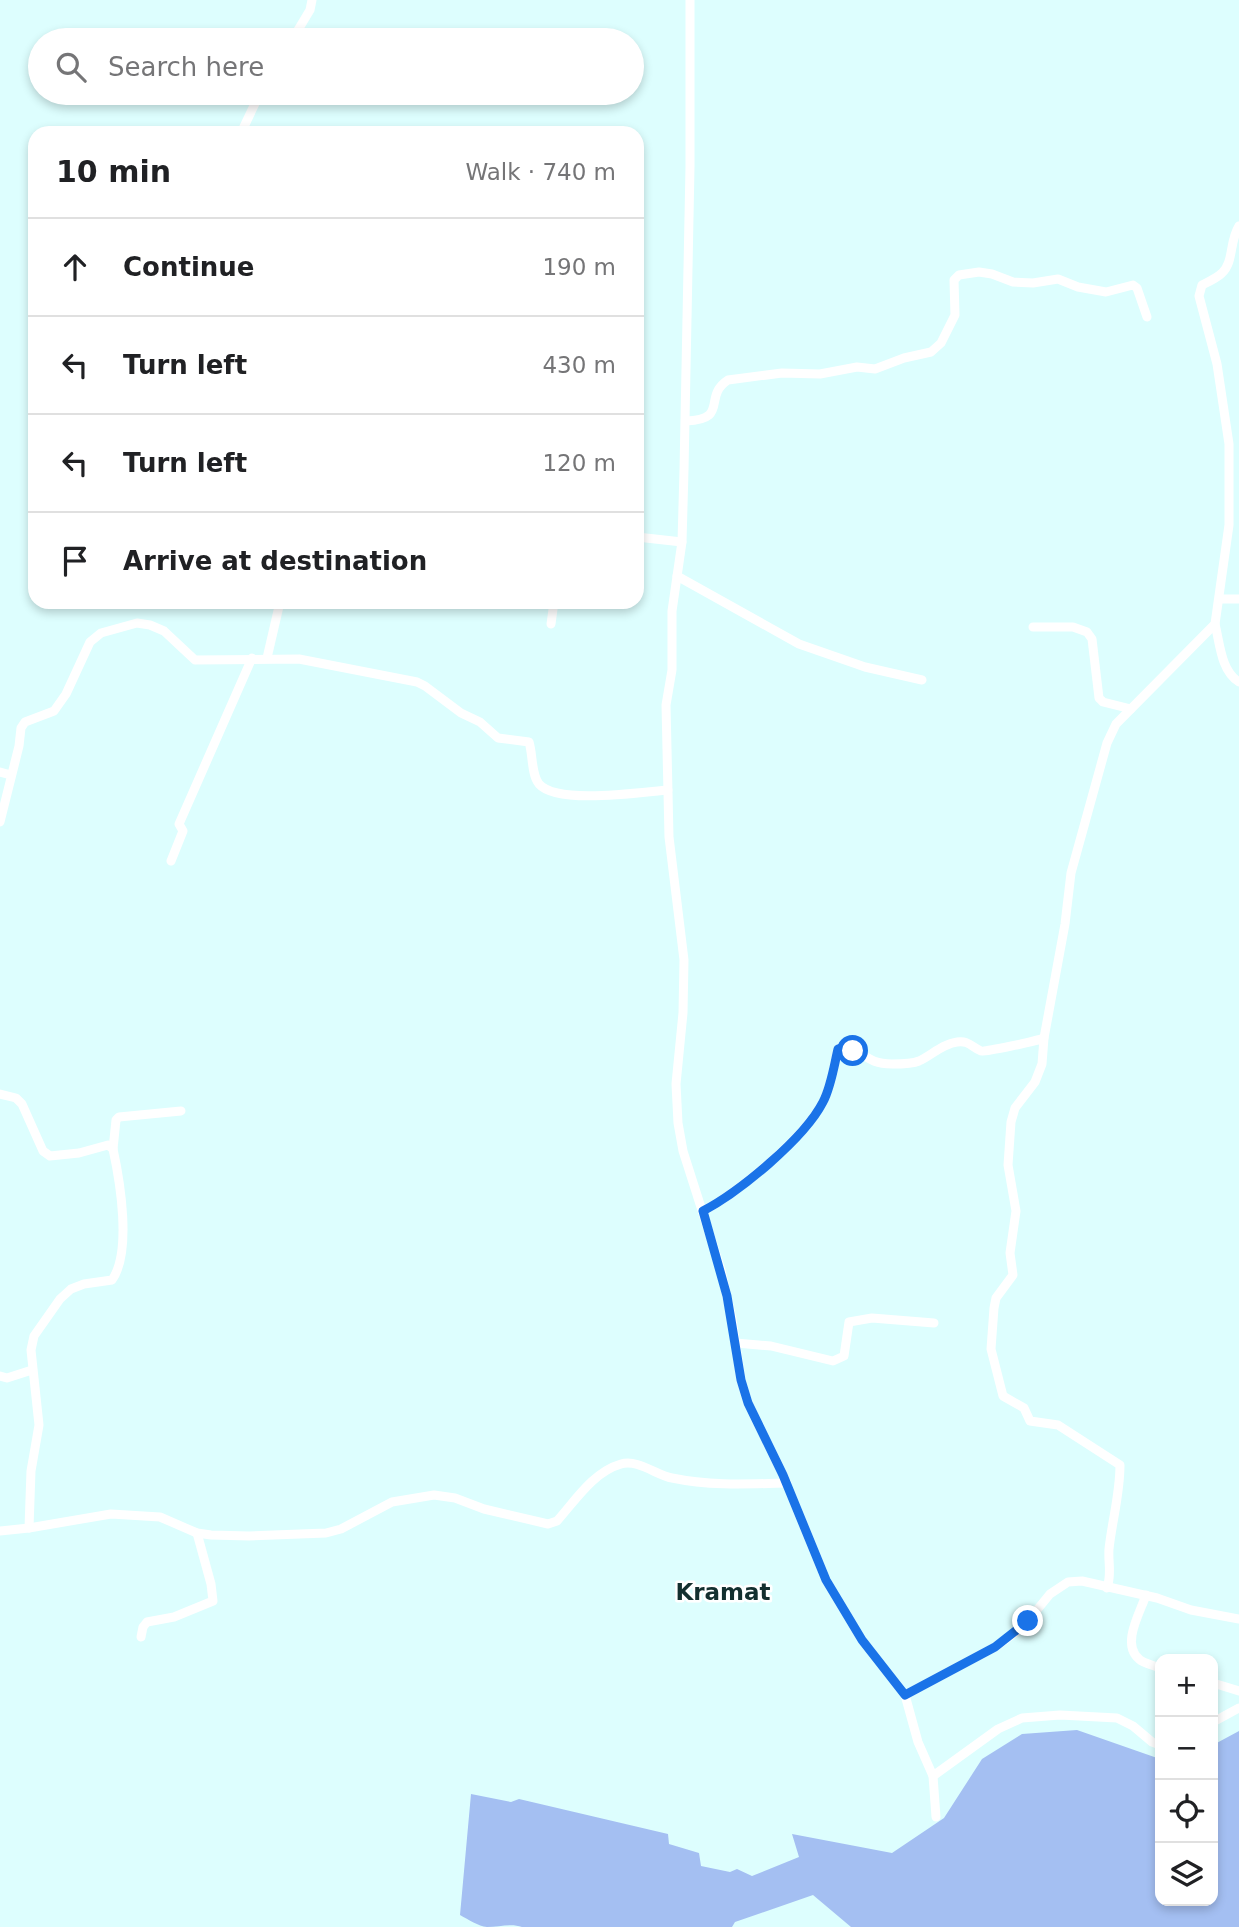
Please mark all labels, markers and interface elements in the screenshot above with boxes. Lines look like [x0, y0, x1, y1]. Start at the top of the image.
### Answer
search box [28, 28, 644, 105]
icon: search [52, 48, 90, 86]
text: Search here [108, 52, 264, 82]
text: 10 min [56, 154, 171, 189]
text: Walk · 740 m [465, 159, 616, 185]
icon: ahead [56, 248, 94, 286]
text: Continue [123, 252, 254, 282]
text: 190 m [542, 254, 616, 280]
icon: left [56, 346, 94, 384]
text: Turn left [123, 350, 247, 380]
text: 430 m [542, 352, 616, 378]
icon: left [56, 444, 94, 482]
text: Turn left [123, 448, 247, 478]
text: 120 m [542, 450, 616, 476]
icon: arrive [56, 542, 94, 580]
text: Arrive at destination [123, 546, 427, 576]
route start [837, 1035, 868, 1066]
district label: Kramat [675, 1579, 771, 1605]
route end [1012, 1605, 1043, 1636]
map controls [1155, 1654, 1218, 1906]
button: + [1155, 1654, 1218, 1717]
button: − [1155, 1717, 1218, 1780]
button: locate [1155, 1780, 1218, 1843]
button: layers [1155, 1843, 1218, 1906]

